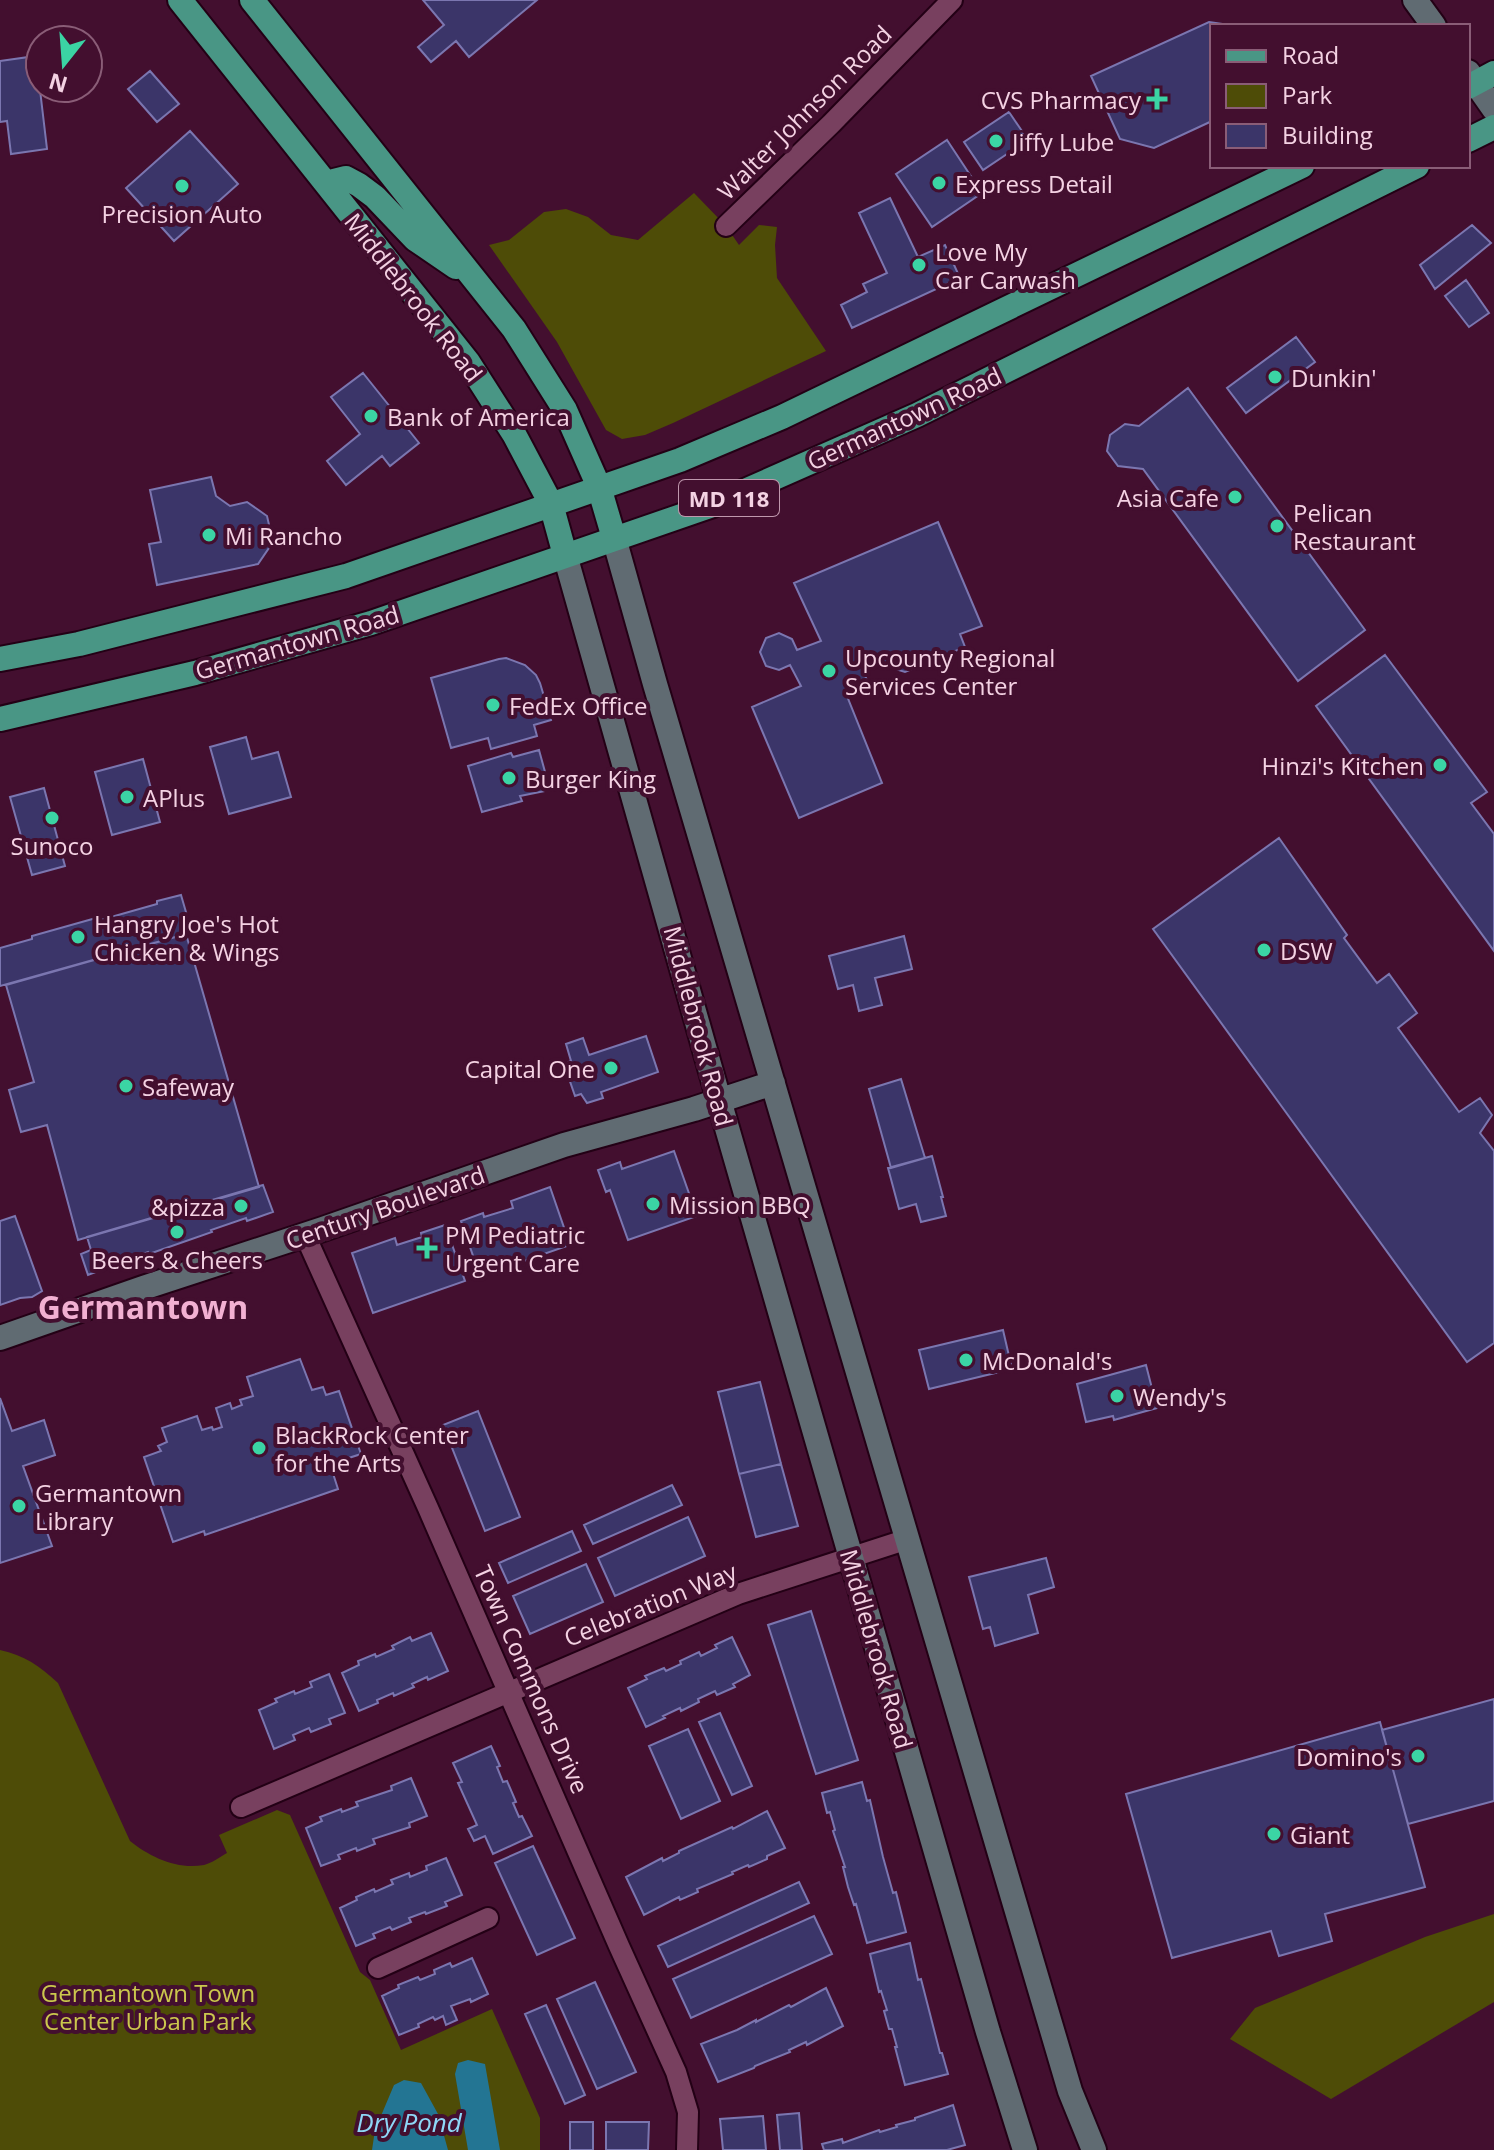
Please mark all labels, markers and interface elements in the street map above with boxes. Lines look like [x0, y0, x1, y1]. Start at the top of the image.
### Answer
street label: Walter Johnson Road [710, 18, 898, 206]
north arrow [24, 24, 104, 104]
legend [1210, 24, 1470, 168]
text: Road [1282, 38, 1339, 71]
text: N [45, 67, 71, 101]
text: Park [1282, 78, 1333, 111]
place label: CVS Pharmacy [981, 83, 1142, 116]
marker: CVS Pharmacy [1148, 90, 1166, 108]
text: Building [1282, 118, 1373, 151]
place label: Jiffy Lube [1010, 125, 1114, 158]
marker: Jiffy Lube [987, 132, 1005, 150]
place label: Express Detail [955, 167, 1113, 200]
marker: Express Detail [930, 174, 948, 192]
marker: Precision Auto [173, 177, 191, 195]
place label: Precision Auto [101, 197, 263, 230]
street label: Middlebrook Road [338, 206, 490, 388]
place label: Love My Car Carwash [935, 235, 1076, 296]
marker: Love My Car Carwash [910, 256, 928, 274]
street label: Germantown Road [801, 358, 1007, 478]
place label: Dunkin' [1291, 361, 1377, 394]
marker: Dunkin' [1266, 368, 1284, 386]
place label: Bank of America [387, 400, 570, 433]
marker: Bank of America [362, 407, 380, 425]
road number: MD 118 [679, 480, 779, 516]
place label: Asia Cafe [1117, 481, 1219, 514]
marker: Asia Cafe [1226, 488, 1244, 506]
place label: Pelican Restaurant [1293, 496, 1416, 557]
marker: Pelican Restaurant [1268, 517, 1286, 535]
place label: Mi Rancho [225, 519, 342, 552]
marker: Mi Rancho [200, 526, 218, 544]
street label: Germantown Road [191, 597, 403, 687]
place label: Upcounty Regional Services Center [845, 641, 1055, 702]
marker: Upcounty Regional Services Center [820, 662, 838, 680]
place label: FedEx Office [509, 689, 648, 722]
marker: FedEx Office [484, 696, 502, 714]
place label: Hinzi's Kitchen [1262, 749, 1424, 782]
marker: Hinzi's Kitchen [1431, 756, 1449, 774]
place label: Burger King [525, 762, 656, 795]
marker: Burger King [500, 769, 518, 787]
place label: APlus [143, 781, 205, 814]
marker: APlus [118, 788, 136, 806]
marker: Sunoco [43, 809, 61, 827]
place label: Sunoco [11, 829, 93, 862]
place label: Hangry Joe's Hot Chicken & Wings [94, 907, 280, 968]
street label: Middlebrook Road [656, 922, 742, 1130]
marker: Hangry Joe's Hot Chicken & Wings [69, 928, 87, 946]
place label: DSW [1280, 934, 1333, 967]
marker: DSW [1255, 941, 1273, 959]
place label: Capital One [465, 1052, 595, 1085]
marker: Capital One [602, 1059, 620, 1077]
place label: Safeway [142, 1070, 235, 1103]
marker: Safeway [117, 1077, 135, 1095]
street label: Century Boulevard [281, 1157, 489, 1257]
place label: Mission BBQ [669, 1188, 811, 1221]
place label: &pizza [151, 1190, 225, 1223]
marker: Mission BBQ [644, 1195, 662, 1213]
marker: &pizza [232, 1197, 250, 1215]
place label: PM Pediatric Urgent Care [445, 1218, 585, 1279]
marker: Beers & Cheers [168, 1223, 186, 1241]
marker: PM Pediatric Urgent Care [416, 1237, 438, 1259]
place label: Beers & Cheers [91, 1243, 263, 1276]
district label: Germantown [38, 1285, 248, 1328]
place label: McDonald's [982, 1344, 1112, 1377]
marker: McDonald's [957, 1351, 975, 1369]
place label: Wendy's [1133, 1380, 1227, 1413]
marker: Wendy's [1108, 1387, 1126, 1405]
place label: BlackRock Center for the Arts [275, 1418, 469, 1479]
marker: BlackRock Center for the Arts [250, 1439, 268, 1457]
place label: Germantown Library [35, 1476, 182, 1537]
marker: Germantown Library [10, 1497, 28, 1515]
street label: Middlebrook Road [833, 1545, 921, 1753]
street label: Celebration Way [559, 1554, 742, 1654]
street label: Town Commons Drive [467, 1560, 597, 1798]
place label: Domino's [1296, 1740, 1402, 1773]
marker: Domino's [1409, 1747, 1427, 1765]
place label: Giant [1290, 1818, 1350, 1851]
marker: Giant [1265, 1825, 1283, 1843]
park label: Germantown Town Center Urban Park [41, 1976, 255, 2037]
water label: Dry Pond [356, 2104, 463, 2140]

